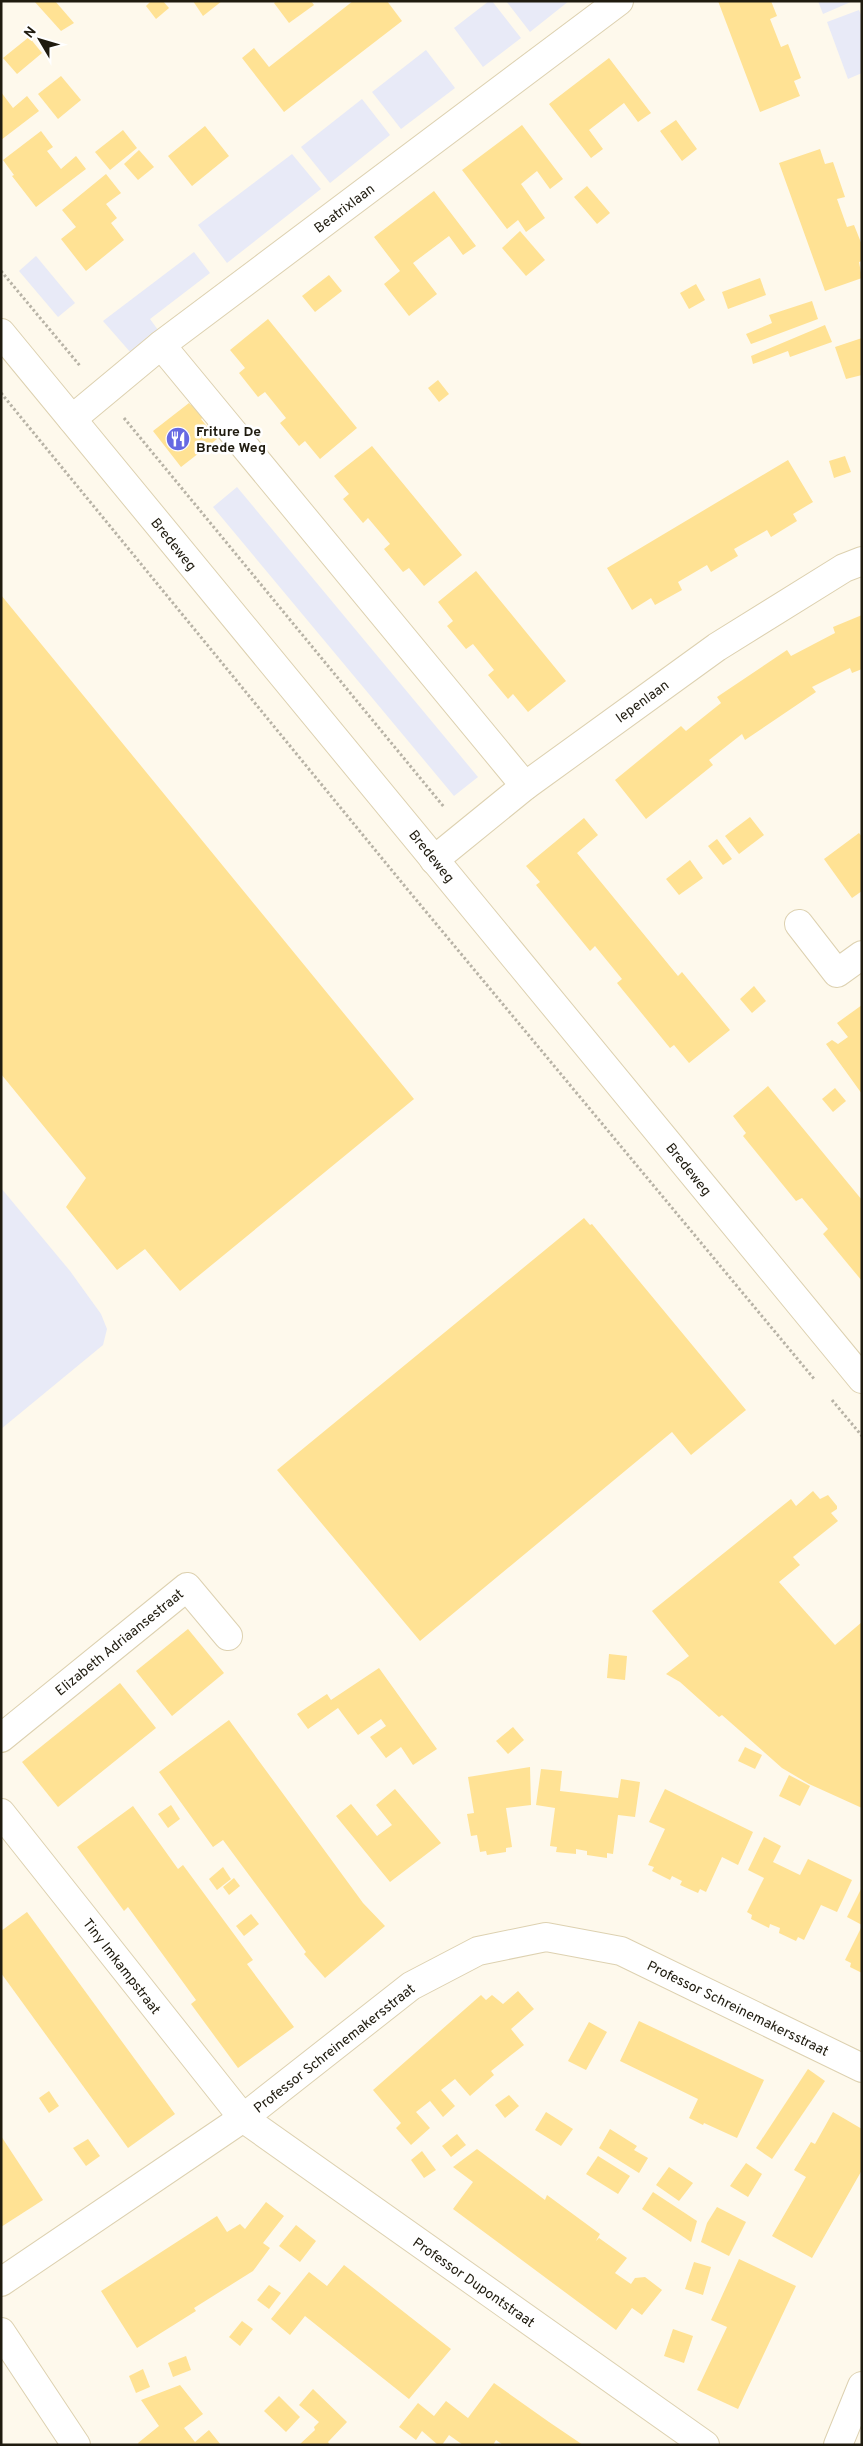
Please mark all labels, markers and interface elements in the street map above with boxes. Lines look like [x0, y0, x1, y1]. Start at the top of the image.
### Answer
north arrow [15, 15, 65, 65]
text: N [21, 24, 41, 42]
street label: Beatrixlaan [311, 181, 379, 237]
place label: Friture De Brede Weg [196, 424, 266, 457]
restaurant icon: Friture De Brede Weg [165, 426, 191, 452]
street label: Bredeweg [146, 515, 199, 575]
street label: Iepenlaan [613, 677, 673, 727]
street label: Bredeweg [404, 827, 457, 887]
street label: Bredeweg [661, 1140, 714, 1200]
street label: Elizabeth Adriaansestraat [52, 1586, 188, 1700]
street label: Tiny Imkampstraat [78, 1916, 163, 2018]
street label: Professor Schreinemakersstraat [644, 1958, 831, 2061]
street label: Professor Schreinemakersstraat [251, 1981, 419, 2117]
street label: Professor Dupontstraat [409, 2235, 537, 2332]

